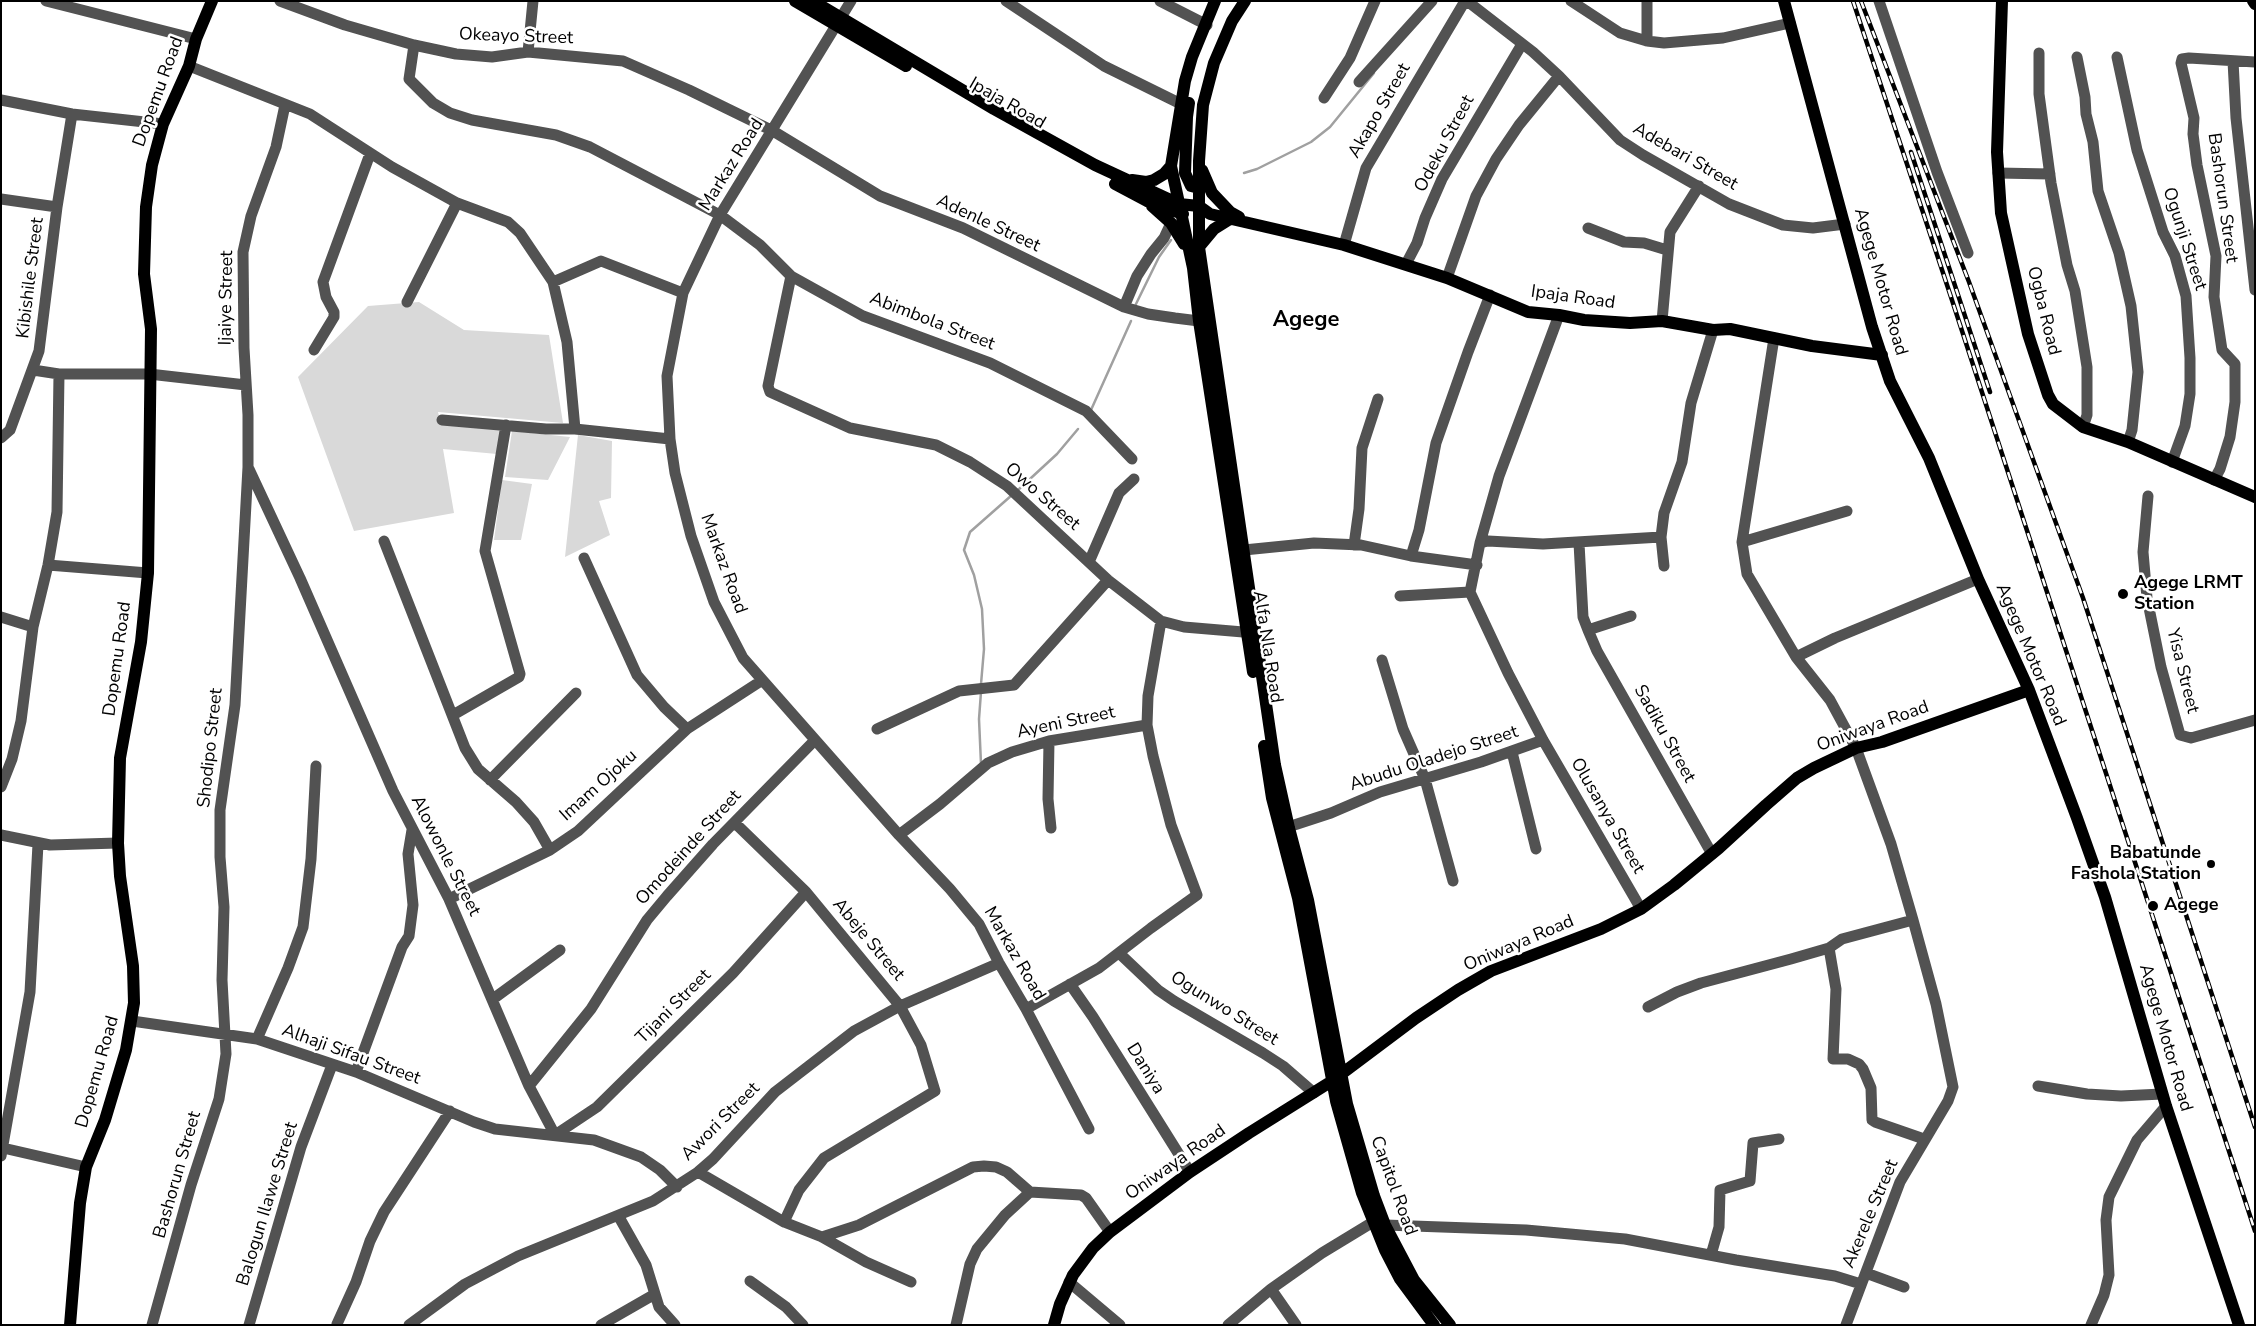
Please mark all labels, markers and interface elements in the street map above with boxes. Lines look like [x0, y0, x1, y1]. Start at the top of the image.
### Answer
street label: Okeayo Street [458, 24, 574, 50]
street label: Dopemu Road [129, 34, 189, 150]
street label: Akapo Street [1344, 60, 1416, 162]
street label: Ipaja Road [965, 73, 1049, 135]
street label: Odeku Street [1410, 92, 1480, 196]
street label: Markaz Road [695, 115, 769, 215]
street label: Adebari Street [1629, 118, 1741, 196]
street label: Bashorun Street [2202, 132, 2242, 264]
street label: Ogunji Street [2157, 185, 2211, 293]
street label: Adenle Street [933, 191, 1043, 257]
street label: Agege Motor Road [1849, 206, 1911, 358]
street label: Kibishile Street [13, 216, 49, 340]
street label: Ijaiye Street [215, 250, 239, 346]
street label: Ogba Road [2022, 264, 2064, 358]
street label: Ipaja Road [1529, 281, 1617, 315]
street label: Abimbola Street [866, 288, 998, 356]
district label: Agege [1273, 308, 1339, 334]
street label: Owo Street [1000, 458, 1084, 536]
street label: Markaz Road [695, 511, 751, 617]
place label: Agege LRMT Station [2134, 573, 2243, 616]
street label: Agege Motor Road [1990, 581, 2070, 729]
marker: Agege LRMT Station [2116, 587, 2130, 601]
street label: Alfa Nla Road [1247, 589, 1287, 705]
street label: Dopemu Road [99, 600, 137, 718]
street label: Yisa Street [2161, 626, 2203, 716]
street label: Sadiku Street [1628, 681, 1700, 787]
street label: Shodipo Street [194, 687, 228, 809]
street label: Oniwaya Road [1814, 697, 1932, 757]
street label: Ayeni Street [1015, 702, 1117, 744]
street label: Abudu Oladejo Street [1347, 722, 1521, 796]
street label: Imam Ojoku [556, 746, 642, 826]
street label: Olusanya Street [1565, 754, 1649, 878]
street label: Omodeinde Street [632, 786, 746, 910]
street label: Alowonle Street [405, 792, 485, 920]
place label: Babatunde Fashola Station [2071, 843, 2201, 886]
marker: Babatunde Fashola Station [2205, 858, 2217, 870]
street label: Abeje Street [827, 894, 909, 986]
place label: Agege [2164, 895, 2219, 917]
marker: Agege [2146, 899, 2160, 913]
street label: Markaz Road [978, 903, 1050, 1005]
street label: Oniwaya Road [1461, 911, 1577, 977]
street label: Agege Motor Road [2134, 962, 2196, 1114]
street label: Tijani Street [632, 965, 716, 1049]
street label: Ogunwo Street [1166, 967, 1282, 1051]
street label: Dopemu Road [72, 1014, 124, 1130]
street label: Alhaji Sifau Street [279, 1020, 423, 1090]
street label: Daniya [1121, 1040, 1169, 1098]
street label: Awori Street [677, 1078, 765, 1166]
street label: Bashorun Street [150, 1109, 206, 1241]
street label: Balogun Ilawe Street [233, 1119, 303, 1289]
street label: Oniwaya Road [1122, 1120, 1230, 1206]
street label: Capitol Road [1365, 1133, 1421, 1239]
street label: Akerele Street [1838, 1156, 1904, 1272]

